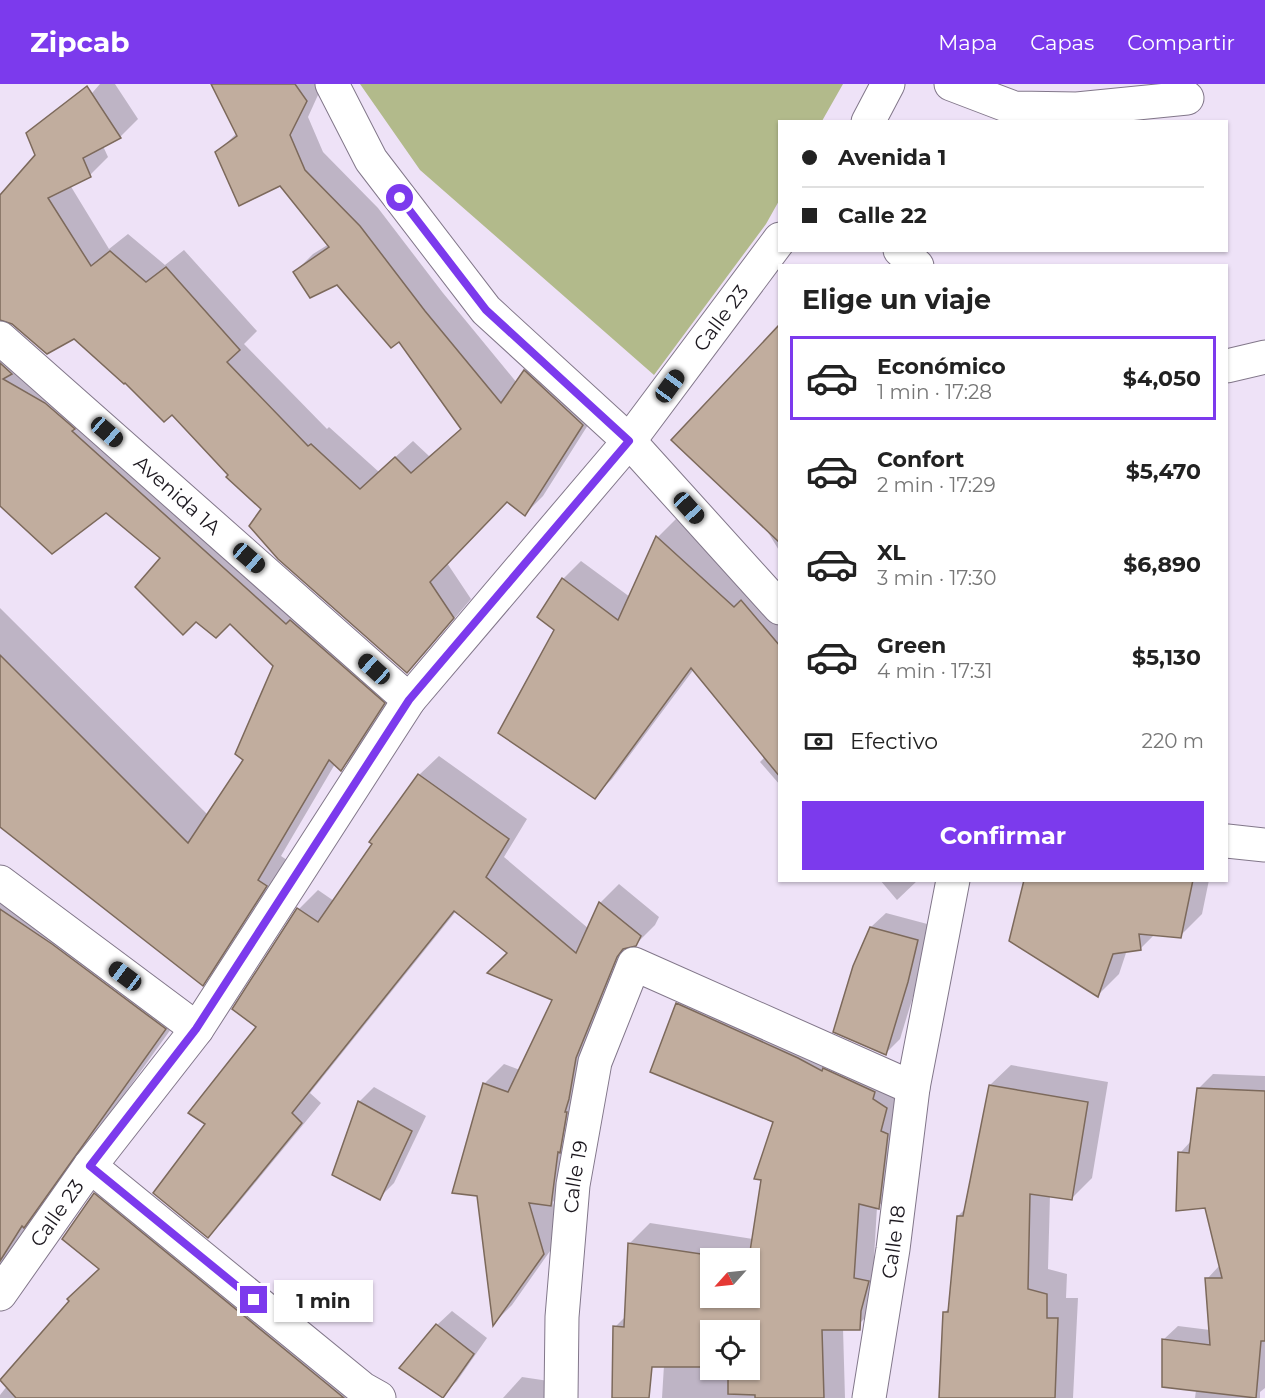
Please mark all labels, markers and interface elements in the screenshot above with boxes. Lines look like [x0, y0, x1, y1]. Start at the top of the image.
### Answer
text: Zipcab [30, 25, 130, 59]
text: Mapa [938, 30, 997, 55]
text: Capas [1030, 30, 1094, 55]
text: Compartir [1127, 30, 1235, 55]
text: Avenida 1 [838, 144, 946, 171]
route start [386, 184, 413, 211]
text: Calle 22 [838, 202, 927, 229]
street label: Calle 23 [688, 280, 753, 356]
text: Elige un viaje [802, 283, 991, 316]
icon: car [805, 351, 859, 405]
text: Económico [877, 353, 1006, 380]
text: $4,050 [1123, 365, 1201, 392]
car [652, 366, 688, 406]
text: 1 min · 17:28 [877, 380, 992, 404]
car [88, 413, 126, 451]
icon: car [805, 444, 859, 498]
text: Confort [877, 446, 964, 473]
street label: Avenida 1A [129, 450, 226, 540]
text: $5,470 [1126, 458, 1201, 485]
text: 2 min · 17:29 [877, 473, 996, 497]
car [670, 489, 708, 527]
icon: car [805, 537, 859, 591]
car [230, 539, 268, 577]
text: XL [877, 539, 906, 566]
text: $6,890 [1123, 551, 1201, 578]
text: 3 min · 17:30 [877, 566, 997, 590]
icon: car [805, 630, 859, 684]
text: Green [877, 632, 946, 659]
text: $5,130 [1132, 644, 1201, 671]
car [355, 650, 393, 688]
text: 4 min · 17:31 [877, 659, 992, 683]
icon: cash [802, 725, 835, 758]
text: Efectivo [850, 728, 938, 755]
text: 220 m [1142, 729, 1204, 753]
button: Confirmar [802, 801, 1204, 870]
car [105, 958, 145, 994]
street label: Calle 19 [559, 1138, 593, 1214]
street label: Calle 23 [25, 1175, 89, 1251]
street label: Calle 18 [876, 1204, 910, 1280]
north arrow [700, 1248, 760, 1308]
map controls [700, 1248, 760, 1380]
callout: 1 min [275, 1279, 374, 1321]
route end [240, 1286, 267, 1313]
text: 1 min [296, 1289, 351, 1313]
button: locate [700, 1320, 760, 1380]

